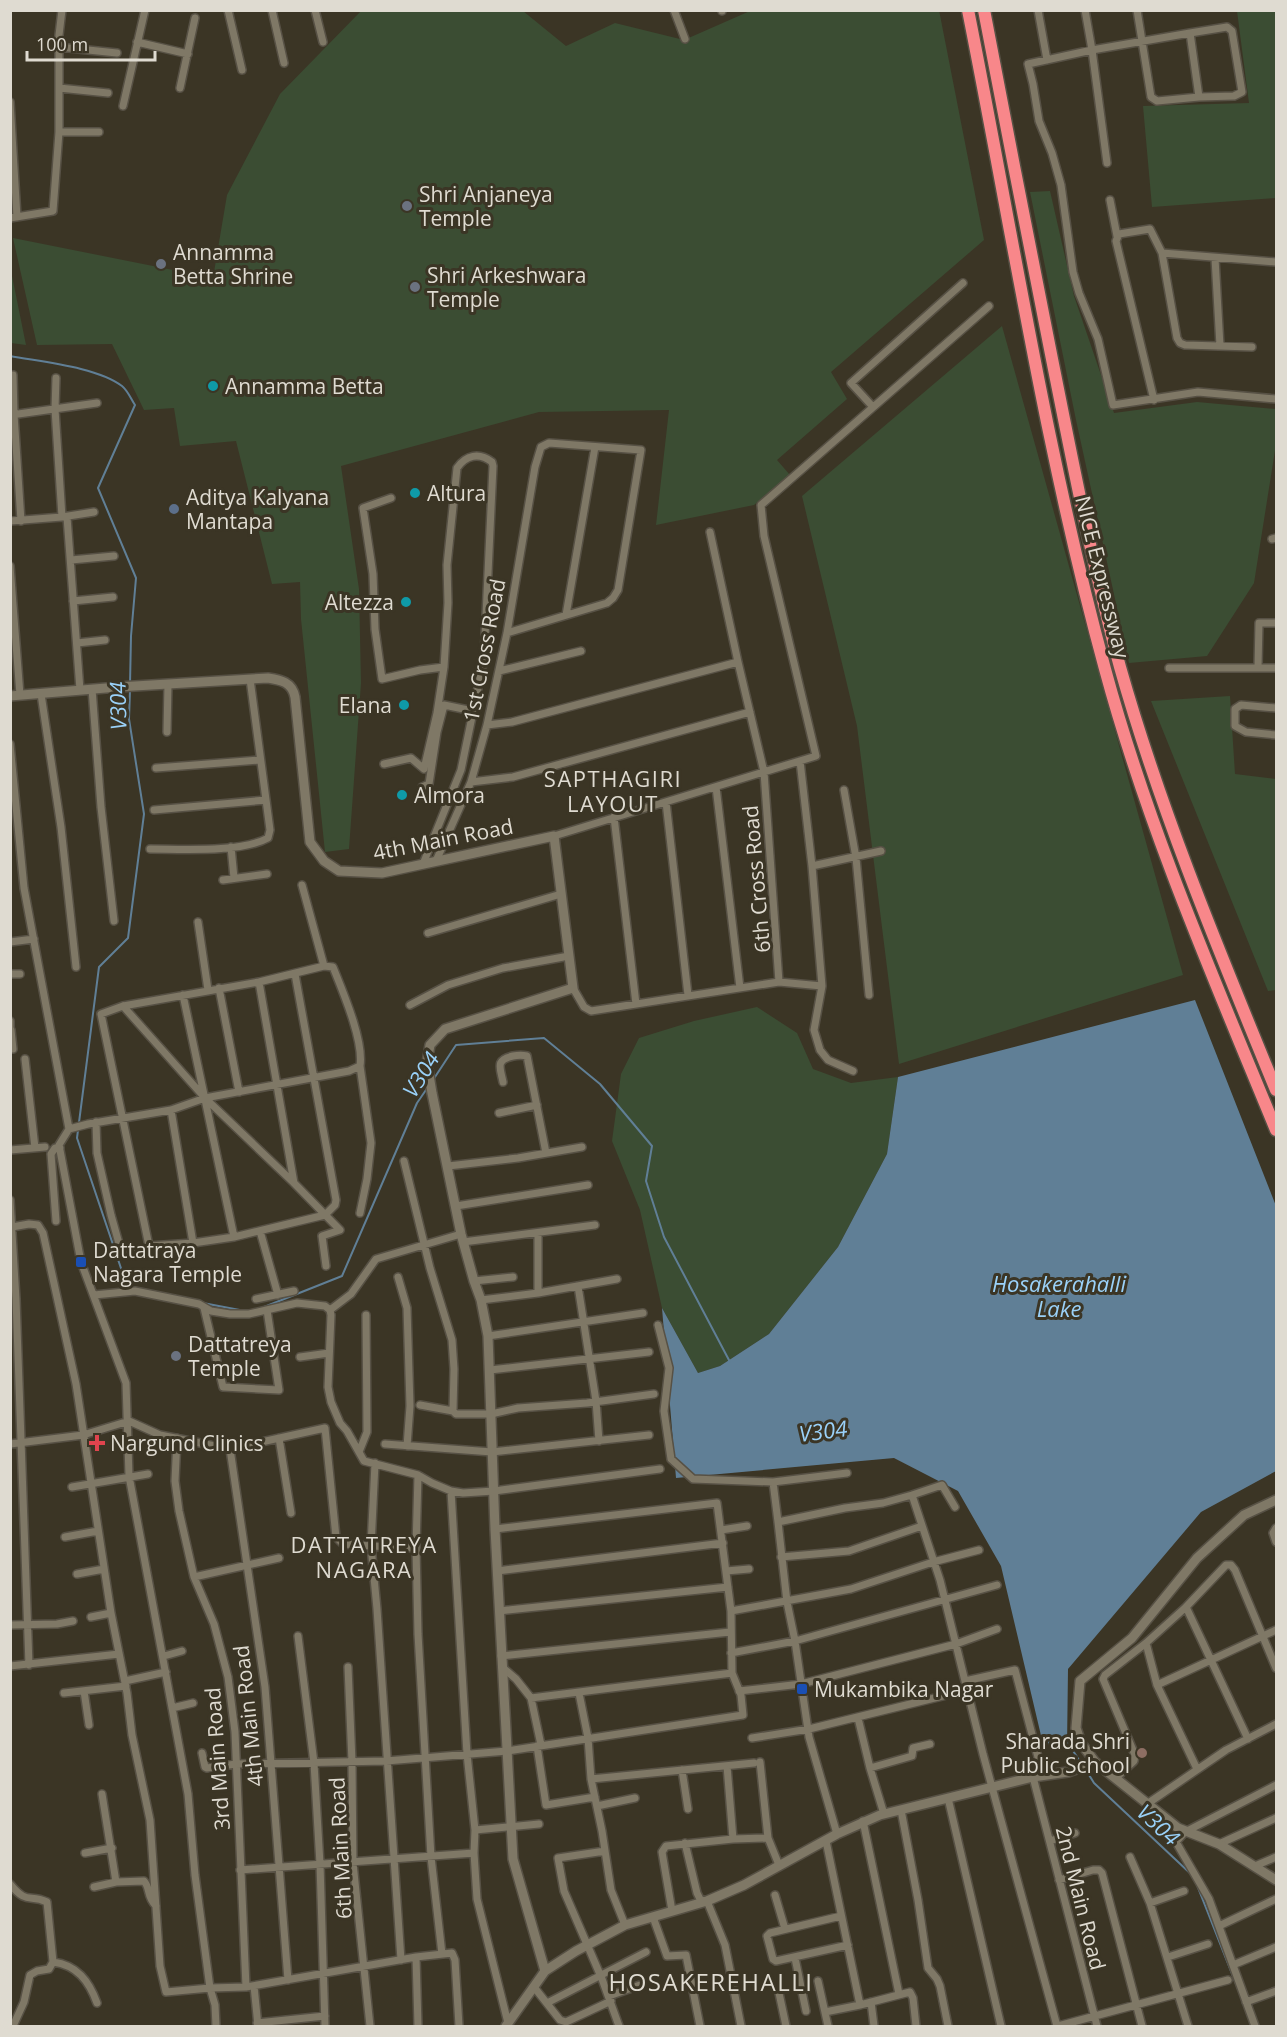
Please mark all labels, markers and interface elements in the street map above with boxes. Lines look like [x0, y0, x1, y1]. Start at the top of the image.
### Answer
scale bar [27, 24, 154, 62]
text: 100 m [36, 32, 88, 56]
place label: Shri Anjaneya Temple [419, 180, 553, 232]
marker: Shri Anjaneya Temple [400, 199, 414, 213]
place label: Annamma Betta Shrine [173, 238, 293, 290]
marker: Annamma Betta Shrine [154, 257, 168, 271]
place label: Shri Arkeshwara Temple [427, 261, 587, 313]
marker: Shri Arkeshwara Temple [408, 280, 422, 294]
place label: Annamma Betta [225, 372, 384, 400]
marker: Annamma Betta [206, 379, 220, 393]
place label: Altura [427, 479, 486, 507]
place label: Aditya Kalyana Mantapa [186, 483, 329, 535]
marker: Altura [408, 486, 422, 500]
street label: NICE Expressway [1069, 493, 1137, 662]
marker: Aditya Kalyana Mantapa [167, 502, 181, 516]
street label: 1st Cross Road [456, 576, 512, 724]
place label: Altezza [325, 588, 394, 616]
marker: Altezza [399, 595, 413, 609]
water label: V304 [102, 682, 132, 730]
place label: Elana [339, 691, 392, 719]
marker: Elana [397, 698, 411, 712]
district label: SAPTHAGIRI LAYOUT [544, 763, 682, 818]
place label: Almora [414, 781, 485, 809]
marker: Almora [395, 788, 409, 802]
street label: 6th Cross Road [736, 804, 776, 954]
street label: 4th Main Road [371, 812, 515, 866]
water label: V304 [394, 1046, 446, 1102]
place label: Dattatraya Nagara Temple [93, 1236, 242, 1288]
marker: Dattatraya Nagara Temple [74, 1255, 88, 1269]
water label: Hosakerahalli Lake [992, 1268, 1126, 1323]
place label: Dattatreya Temple [188, 1330, 292, 1382]
marker: Dattatreya Temple [169, 1349, 183, 1363]
water label: V304 [797, 1412, 849, 1448]
place label: Nargund Clinics [110, 1429, 264, 1457]
marker: Nargund Clinics [88, 1434, 106, 1452]
district label: DATTATREYA NAGARA [290, 1529, 438, 1584]
street label: 4th Main Road [227, 1644, 269, 1788]
place label: Mukambika Nagar [814, 1675, 994, 1703]
marker: Mukambika Nagar [795, 1682, 809, 1696]
street label: 3rd Main Road [198, 1687, 236, 1831]
place label: Sharada Shri Public School [1001, 1727, 1130, 1779]
marker: Sharada Shri Public School [1135, 1746, 1149, 1760]
street label: 6th Main Road [322, 1776, 358, 1920]
water label: V304 [1131, 1797, 1187, 1851]
street label: 2nd Main Road [1050, 1823, 1112, 1973]
district label: HOSAKEREHALLI [608, 1965, 814, 1998]

